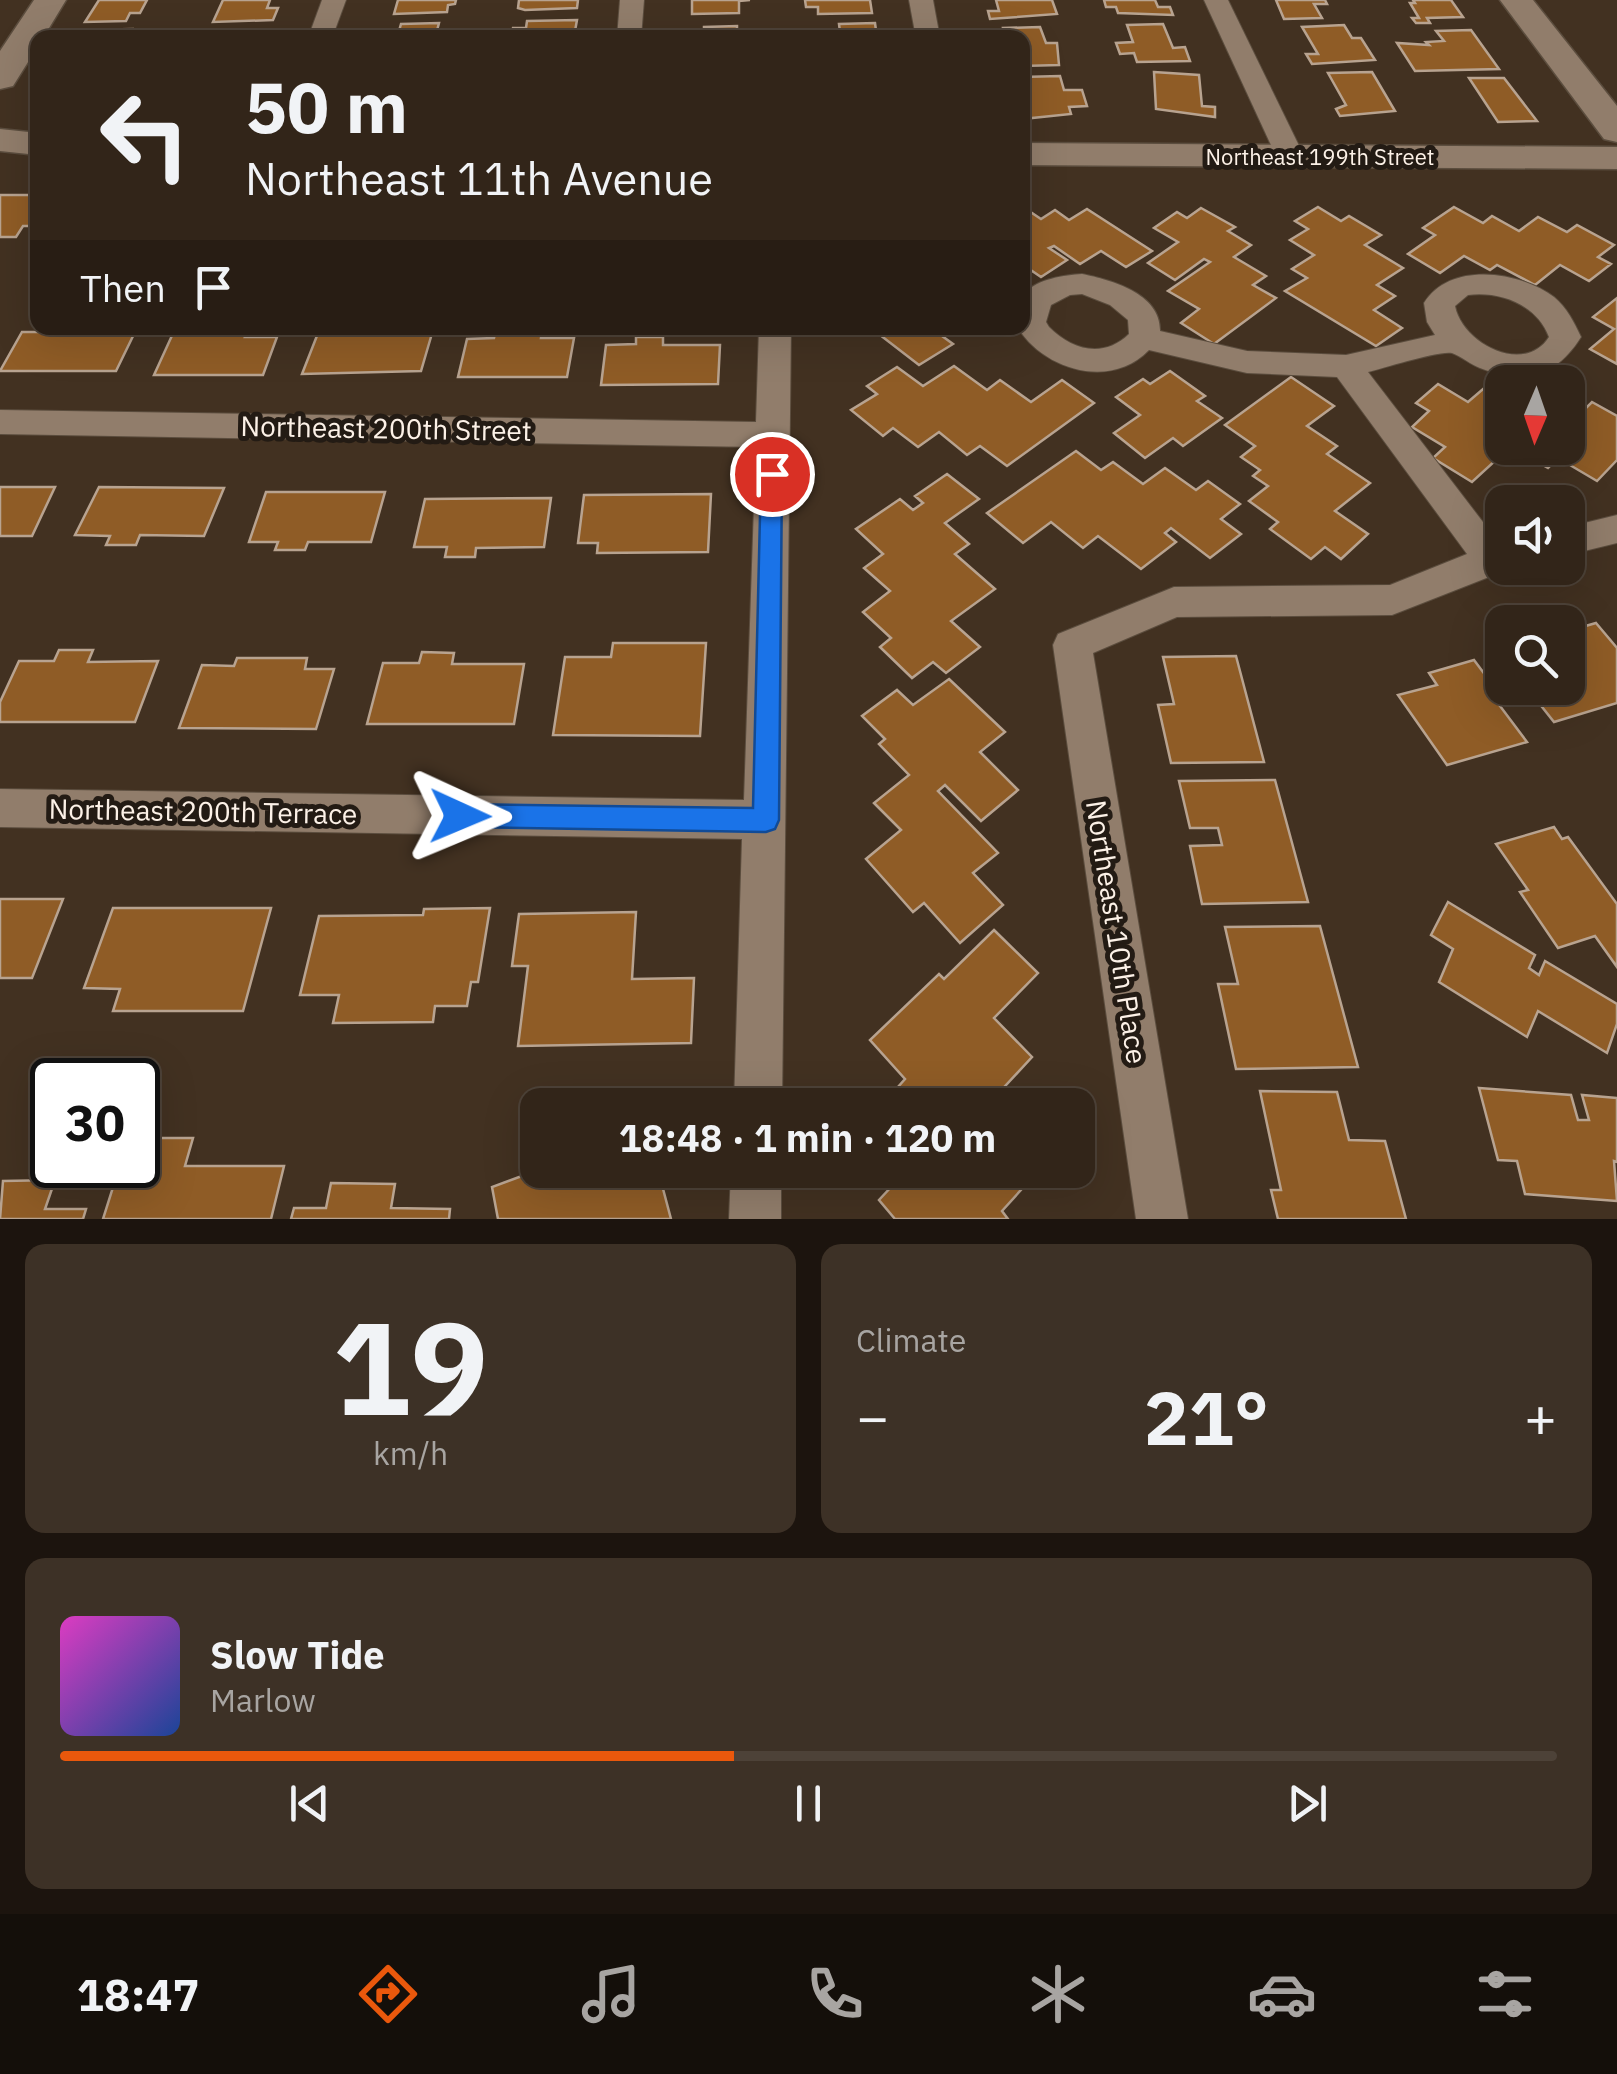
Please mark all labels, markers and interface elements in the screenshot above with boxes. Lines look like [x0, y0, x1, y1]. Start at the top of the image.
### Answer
text: 50 m [245, 61, 408, 152]
icon: left [80, 70, 210, 200]
street label: Northeast 199th Street [1206, 142, 1434, 171]
text: Northeast 11th Avenue [245, 149, 713, 207]
icon: arrive [186, 260, 241, 315]
text: Then [80, 263, 166, 312]
north arrow [1485, 365, 1585, 465]
map controls [1485, 365, 1585, 705]
street label: Northeast 200th Street [240, 407, 532, 449]
pin [730, 432, 815, 517]
icon: arrive [745, 447, 800, 502]
button: sound [1485, 485, 1585, 585]
button: search [1485, 605, 1585, 705]
position arrow [408, 764, 512, 868]
street label: Northeast 200th Terrace [48, 790, 358, 832]
street label: Northeast 10th Place [1078, 797, 1156, 1067]
speed limit sign: 30 [30, 1058, 160, 1188]
text: 18:48 · 1 min · 120 m [619, 1113, 996, 1162]
text: 19 [332, 1282, 489, 1451]
text: Climate [856, 1319, 966, 1361]
text: 21° [1144, 1368, 1269, 1466]
text: − [856, 1381, 889, 1452]
text: + [1524, 1381, 1557, 1452]
text: km/h [373, 1432, 448, 1474]
text: Slow Tide [210, 1630, 385, 1679]
text: Marlow [210, 1679, 316, 1721]
icon: previous [282, 1776, 337, 1831]
icon: pause [781, 1776, 836, 1831]
icon: next [1280, 1776, 1335, 1831]
icon: directions [353, 1959, 423, 2029]
icon: music [576, 1959, 646, 2029]
icon: phone [800, 1959, 870, 2029]
icon: climate [1023, 1959, 1093, 2029]
icon: car [1247, 1959, 1317, 2029]
icon: filters [1470, 1959, 1540, 2029]
text: 18:47 [77, 1965, 200, 2023]

